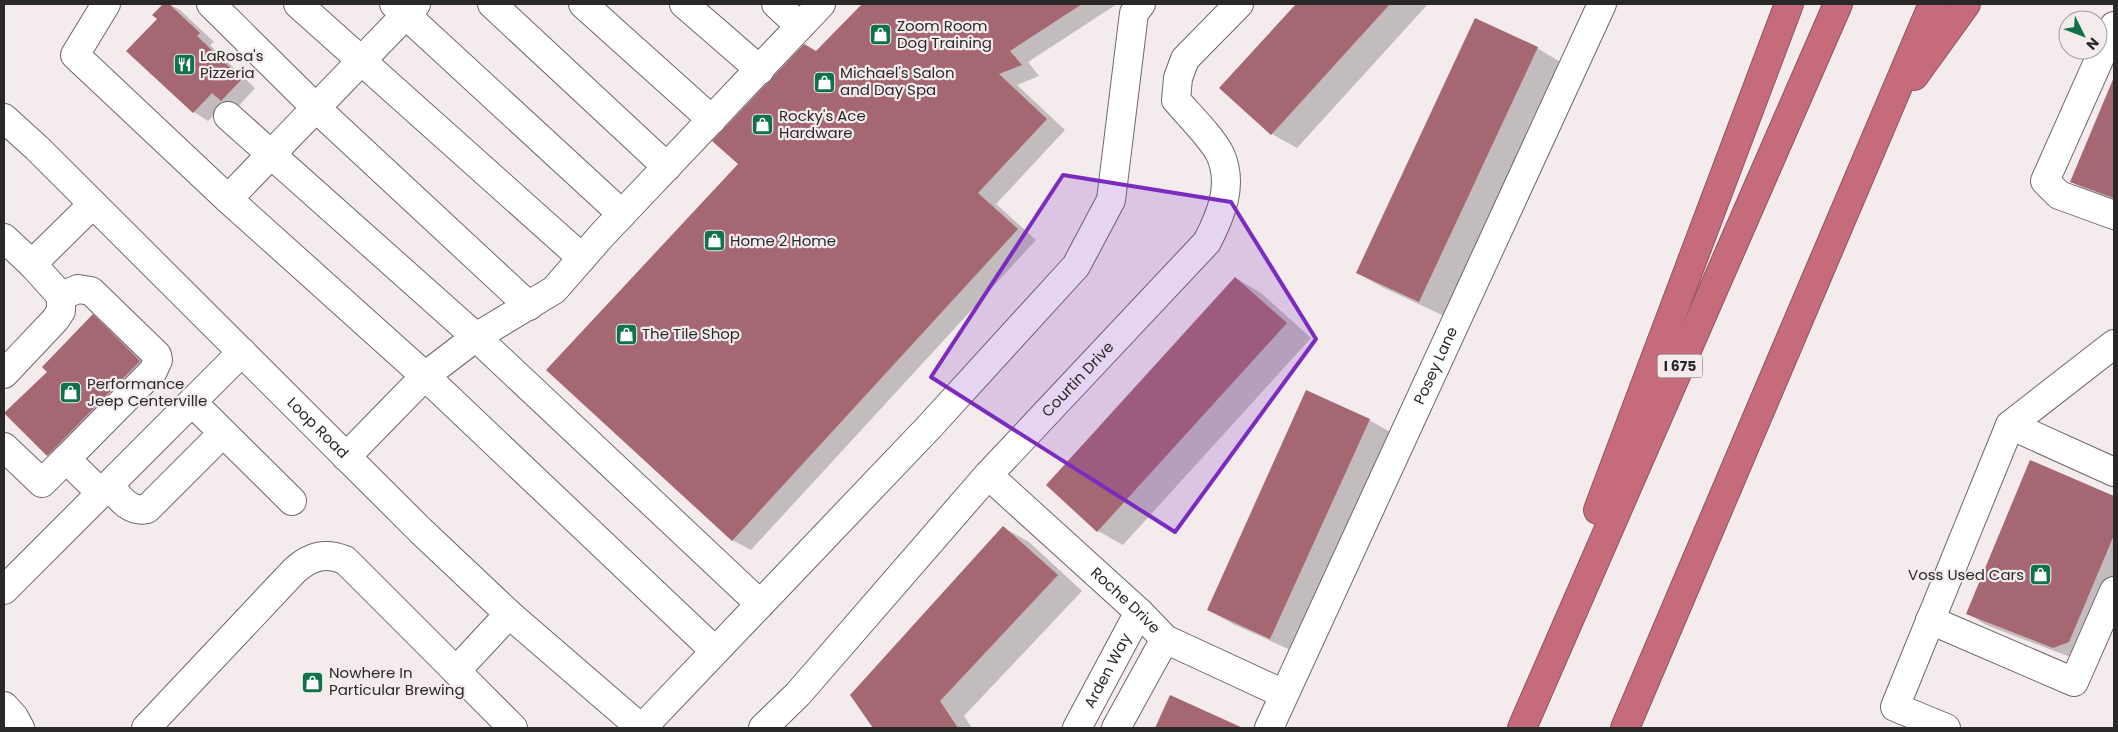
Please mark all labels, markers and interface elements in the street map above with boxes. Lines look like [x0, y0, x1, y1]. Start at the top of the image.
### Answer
north arrow [2058, 10, 2108, 60]
place label: Zoom Room Dog Training [897, 15, 992, 53]
shop icon: Zoom Room Dog Training [869, 23, 893, 47]
text: N [2082, 33, 2104, 54]
place label: LaRosa's Pizzeria [200, 45, 264, 83]
restaurant icon: LaRosa's Pizzeria [172, 53, 196, 77]
place label: Michael's Salon and Day Spa [840, 62, 955, 100]
shop icon: Michael's Salon and Day Spa [812, 70, 836, 94]
place label: Rocky's Ace Hardware [779, 105, 866, 143]
shop icon: Rocky's Ace Hardware [751, 113, 775, 137]
shop icon: Home 2 Home [702, 229, 726, 253]
place label: Home 2 Home [730, 230, 836, 251]
shop icon: The Tile Shop [614, 322, 638, 346]
place label: The Tile Shop [642, 323, 740, 344]
street label: Posey Lane [1408, 323, 1462, 408]
street label: Courtin Drive [1037, 337, 1118, 421]
road number: I 675 [1658, 354, 1702, 378]
place label: Performance Jeep Centerville [87, 373, 207, 411]
shop icon: Performance Jeep Centerville [59, 381, 83, 405]
street label: Loop Road [283, 392, 353, 463]
street label: Roche Drive [1086, 562, 1165, 638]
shop icon: Voss Used Cars [2028, 563, 2052, 587]
place label: Voss Used Cars [1908, 564, 2024, 585]
street label: Arden Way [1079, 629, 1136, 712]
place label: Nowhere In Particular Brewing [329, 662, 465, 700]
shop icon: Nowhere In Particular Brewing [301, 670, 325, 694]

